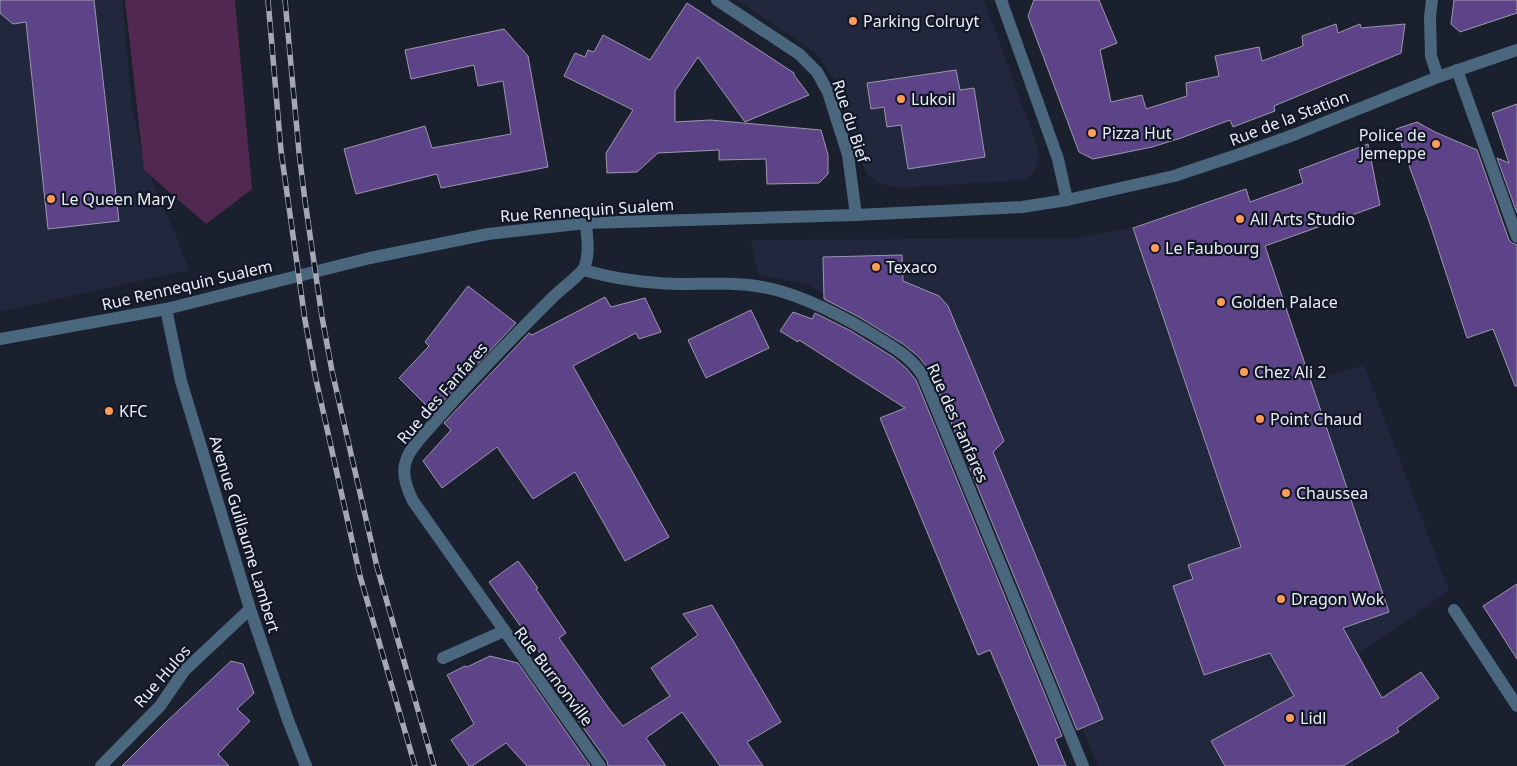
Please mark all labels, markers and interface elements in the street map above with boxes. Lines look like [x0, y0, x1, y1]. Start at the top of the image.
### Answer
place label: Parking Colruyt [863, 10, 979, 32]
marker: Parking Colruyt [847, 15, 859, 27]
street label: Rue du Bief [827, 77, 875, 167]
street label: Rue de la Station [1226, 85, 1352, 151]
place label: Lukoil [911, 88, 956, 110]
marker: Lukoil [895, 93, 907, 105]
place label: Pizza Hut [1102, 122, 1172, 144]
place label: Police de Jemeppe [1358, 124, 1426, 164]
marker: Pizza Hut [1086, 127, 1098, 139]
marker: Police de Jemeppe [1430, 138, 1442, 150]
place label: Le Queen Mary [61, 188, 176, 210]
marker: Le Queen Mary [45, 193, 57, 205]
street label: Rue Rennequin Sualem [499, 193, 675, 227]
place label: All Arts Studio [1250, 208, 1355, 230]
marker: All Arts Studio [1234, 213, 1246, 225]
place label: Le Faubourg [1165, 237, 1259, 259]
marker: Le Faubourg [1149, 242, 1161, 254]
street label: Rue Rennequin Sualem [100, 255, 274, 315]
place label: Texaco [886, 256, 937, 278]
marker: Texaco [870, 261, 882, 273]
place label: Golden Palace [1231, 291, 1338, 313]
marker: Golden Palace [1215, 296, 1227, 308]
street label: Rue des Fanfares [392, 337, 492, 449]
street label: Rue des Fanfares [922, 360, 994, 486]
place label: Chez Ali 2 [1254, 361, 1326, 383]
marker: Chez Ali 2 [1238, 366, 1250, 378]
place label: KFC [119, 400, 147, 422]
marker: KFC [103, 405, 115, 417]
place label: Point Chaud [1270, 408, 1362, 430]
marker: Point Chaud [1254, 413, 1266, 425]
street label: Avenue Guillaume Lambert [205, 433, 286, 635]
place label: Chaussea [1296, 482, 1368, 504]
marker: Chaussea [1280, 487, 1292, 499]
place label: Dragon Wok [1291, 588, 1385, 610]
marker: Dragon Wok [1275, 593, 1287, 605]
street label: Rue Burnonville [509, 622, 599, 730]
street label: Rue Hulos [129, 640, 195, 712]
place label: Lidl [1300, 707, 1326, 729]
marker: Lidl [1284, 712, 1296, 724]

